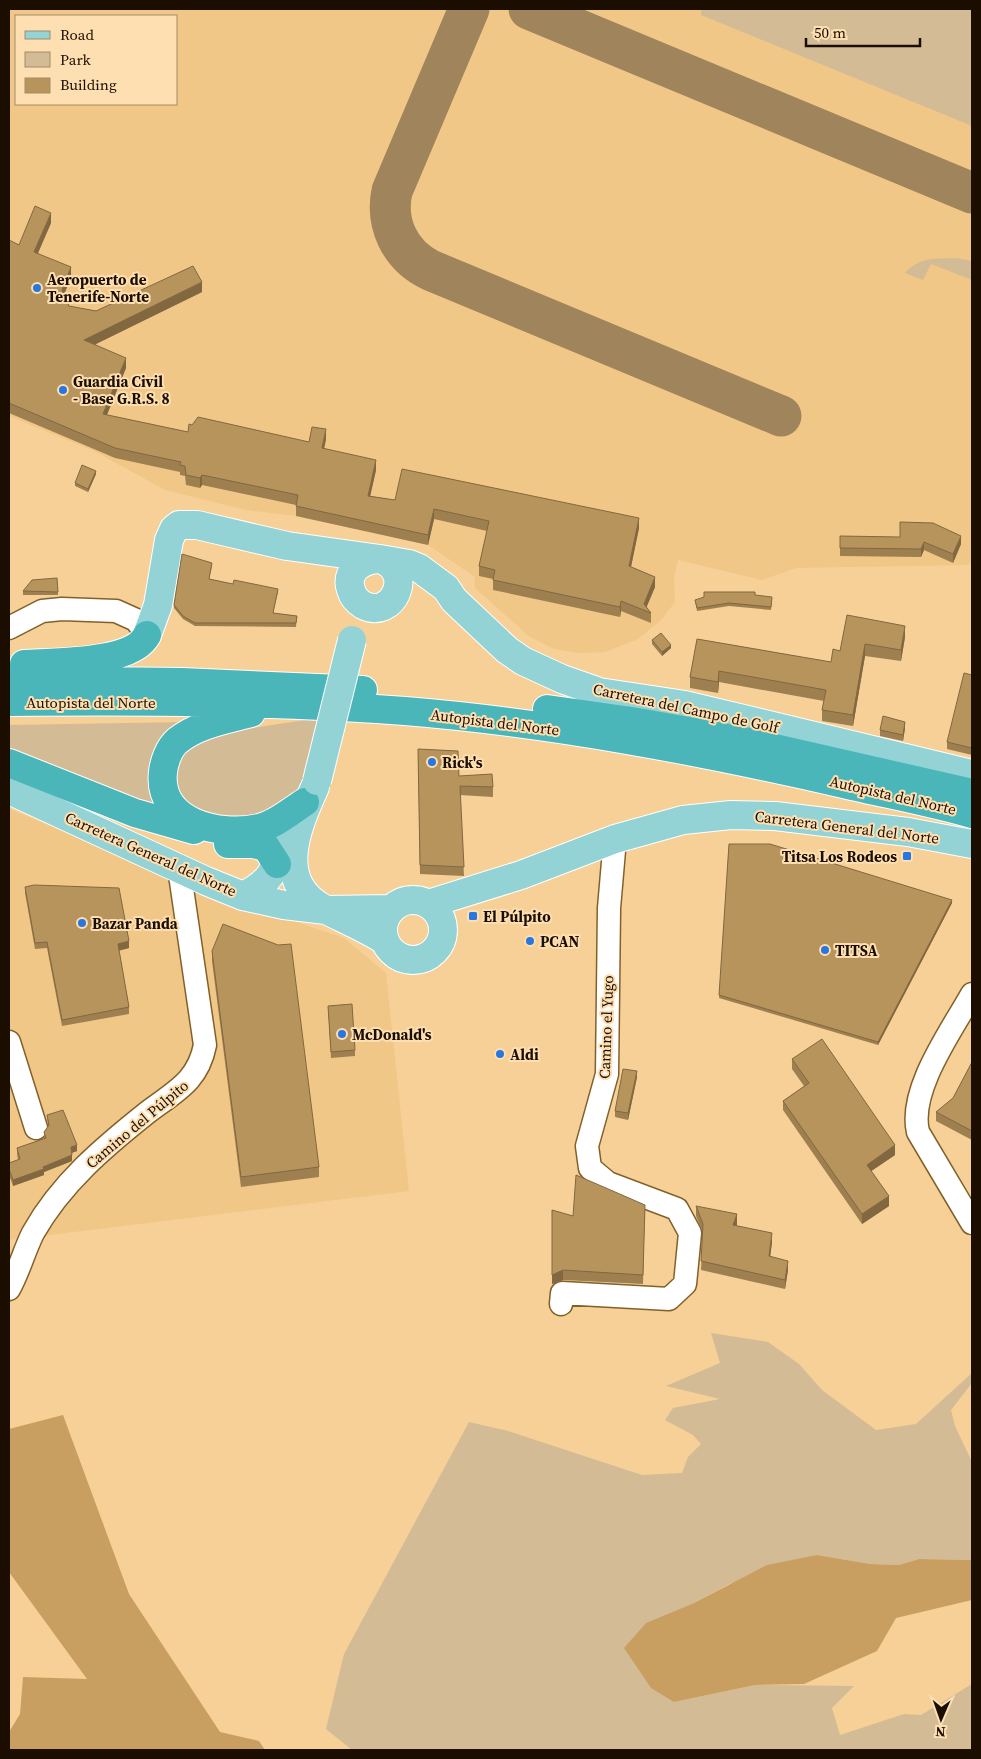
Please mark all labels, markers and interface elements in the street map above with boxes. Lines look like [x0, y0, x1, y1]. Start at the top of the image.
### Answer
legend [15, 15, 178, 105]
scale bar [806, 15, 920, 47]
text: 50 m [814, 22, 846, 43]
text: Road [60, 24, 94, 45]
text: Park [60, 49, 92, 70]
text: Building [60, 74, 117, 95]
place label: Aeropuerto de Tenerife-Norte [47, 269, 149, 307]
marker: Aeropuerto de Tenerife-Norte [31, 282, 43, 294]
place label: Guardia Civil - Base G.R.S. 8 [73, 371, 170, 409]
marker: Guardia Civil - Base G.R.S. 8 [57, 384, 69, 396]
street label: Carretera del Campo de Golf [591, 678, 783, 738]
street label: Autopista del Norte [26, 692, 156, 713]
street label: Autopista del Norte [430, 704, 561, 740]
place label: Rick's [442, 752, 483, 773]
marker: Rick's [426, 756, 438, 768]
street label: Autopista del Norte [828, 770, 959, 820]
street label: Carretera General del Norte [754, 805, 941, 849]
street label: Carretera General del Norte [62, 807, 240, 901]
place label: Titsa Los Rodeos [782, 846, 897, 867]
marker: Titsa Los Rodeos [901, 850, 913, 862]
place label: El Púlpito [483, 906, 551, 927]
marker: El Púlpito [467, 910, 479, 922]
place label: Bazar Panda [92, 913, 179, 934]
marker: Bazar Panda [76, 917, 88, 929]
place label: PCAN [540, 931, 580, 952]
marker: PCAN [524, 935, 536, 947]
place label: TITSA [835, 940, 878, 961]
marker: TITSA [819, 944, 831, 956]
street label: Camino el Yugo [594, 975, 618, 1079]
place label: McDonald's [352, 1024, 432, 1045]
marker: McDonald's [336, 1028, 348, 1040]
place label: Aldi [510, 1044, 539, 1065]
marker: Aldi [494, 1048, 506, 1060]
street label: Camino del Púlpito [81, 1075, 193, 1173]
north arrow [916, 1694, 966, 1744]
text: N [935, 1722, 946, 1742]

